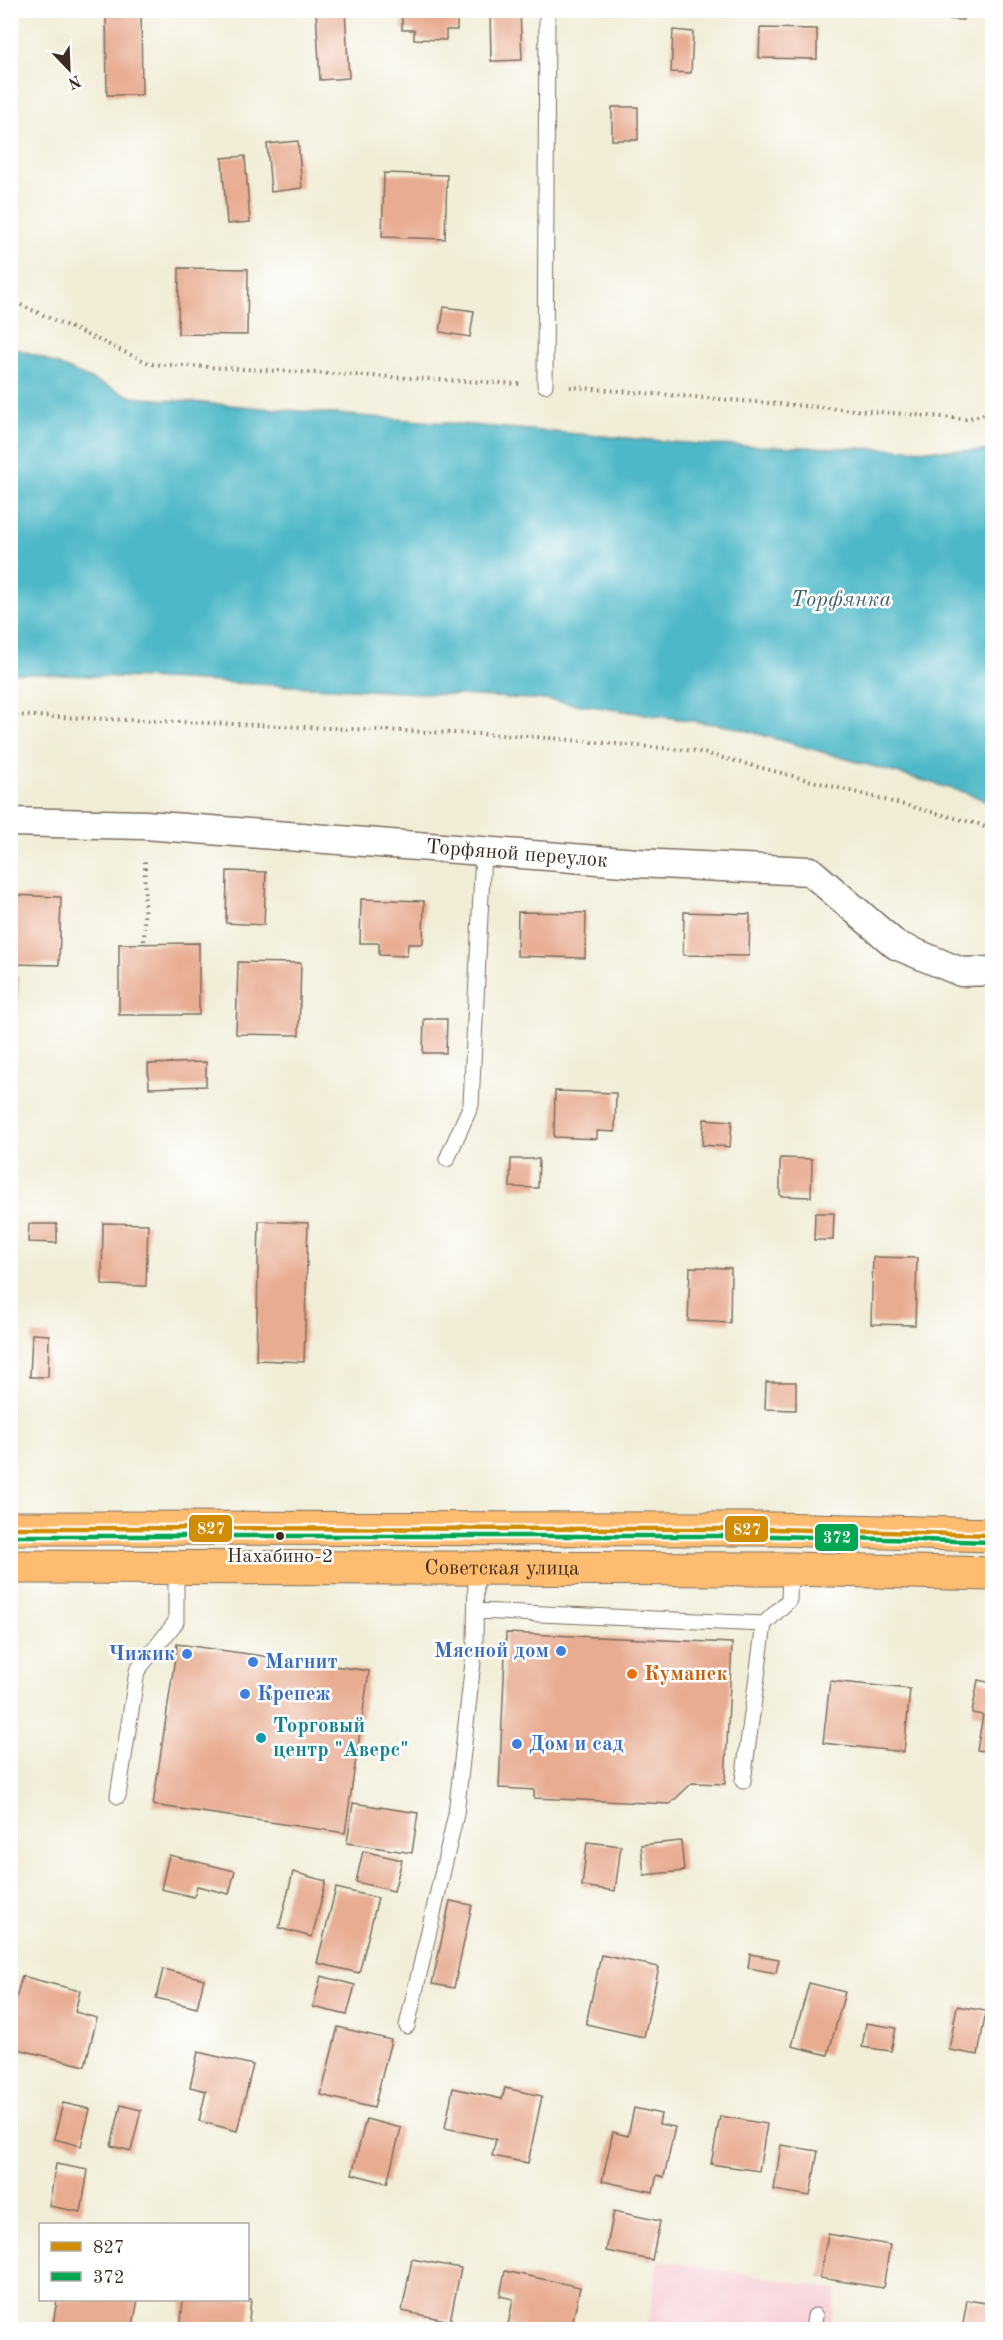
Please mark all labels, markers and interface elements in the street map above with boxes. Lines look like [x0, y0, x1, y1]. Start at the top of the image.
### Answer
north arrow [39, 39, 99, 99]
text: N [65, 71, 83, 91]
water label: Торфянка [791, 589, 891, 611]
street label: Торфяной переулок [425, 836, 609, 871]
line badge: 827 [188, 1514, 233, 1543]
line badge: 827 [724, 1515, 769, 1543]
text: 827 [197, 1522, 225, 1538]
text: 827 [733, 1523, 761, 1539]
line badge: 372 [814, 1523, 859, 1552]
marker: Нахабино-2 [274, 1530, 286, 1542]
text: 372 [823, 1531, 851, 1547]
place label: Нахабино-2 [227, 1547, 333, 1567]
street label: Советская улица [425, 1558, 579, 1579]
place label: Мясной дом [434, 1641, 549, 1662]
place label: Чижик [108, 1644, 175, 1665]
marker: Мясной дом [554, 1644, 568, 1658]
marker: Чижик [180, 1647, 194, 1661]
place label: Магнит [265, 1652, 338, 1673]
marker: Магнит [246, 1655, 260, 1669]
place label: Куманек [644, 1664, 727, 1685]
marker: Куманек [625, 1667, 639, 1681]
place label: Крепеж [257, 1684, 331, 1705]
marker: Крепеж [238, 1687, 252, 1701]
place label: Торговый центр "Аверс" [273, 1716, 409, 1761]
marker: Торговый центр "Аверс" [254, 1731, 268, 1745]
place label: Дом и сад [529, 1734, 624, 1755]
marker: Дом и сад [510, 1737, 524, 1751]
legend [39, 2223, 249, 2301]
text: 827 [93, 2239, 124, 2257]
text: 372 [93, 2269, 124, 2287]

